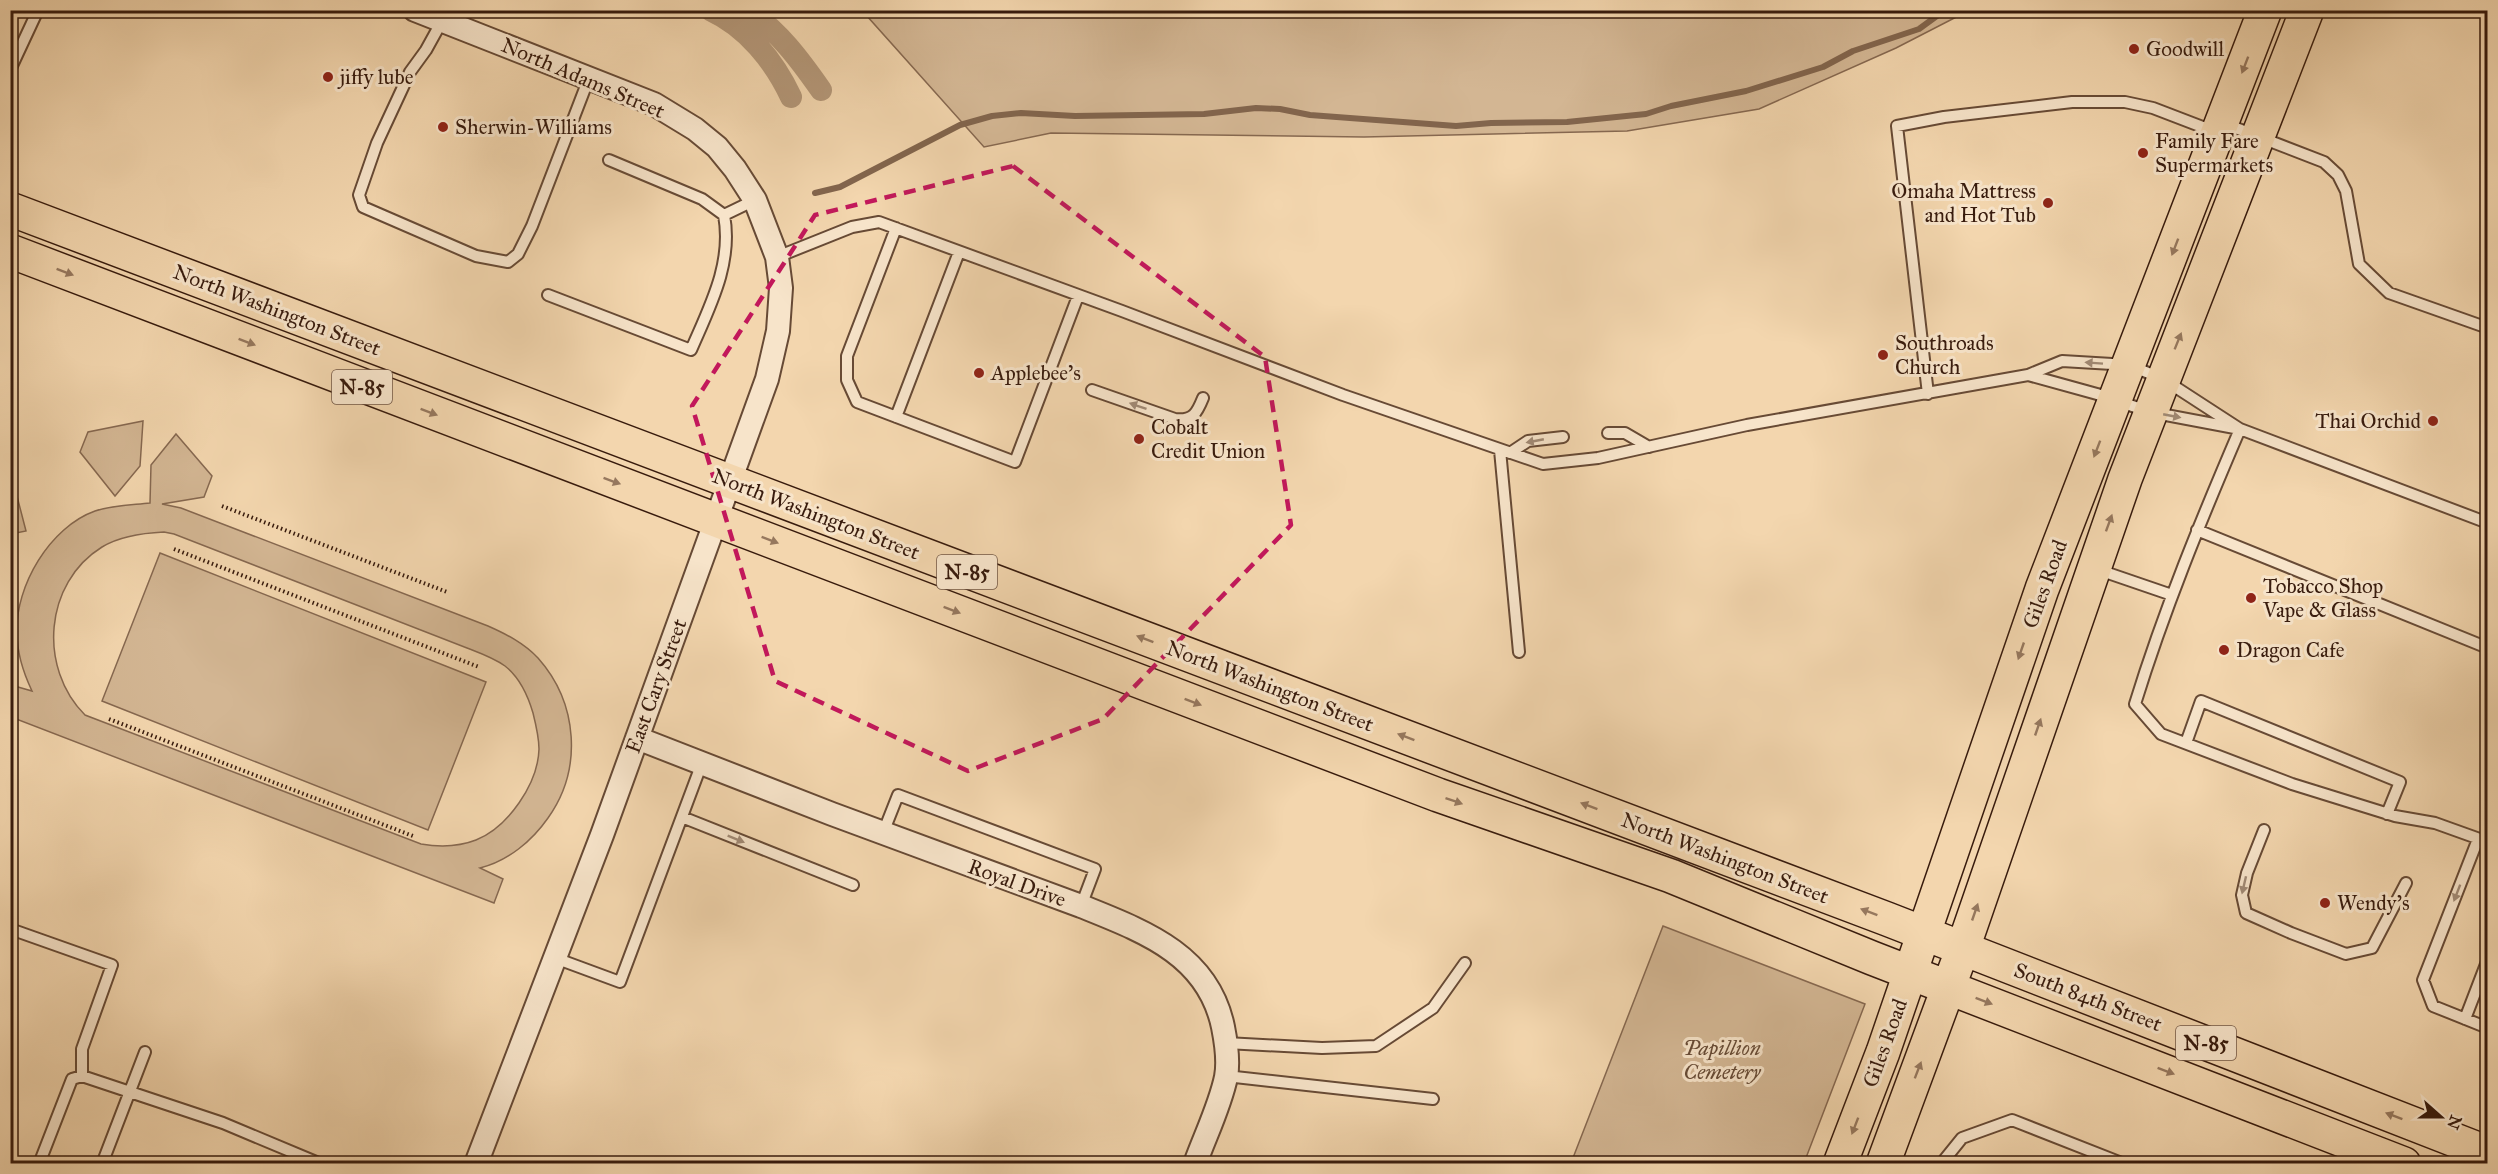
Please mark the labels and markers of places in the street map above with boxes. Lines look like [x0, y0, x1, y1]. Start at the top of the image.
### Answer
place label: Goodwill [2146, 36, 2225, 62]
marker: Goodwill [2127, 42, 2141, 56]
place label: jiffy lube [337, 64, 414, 90]
marker: jiffy lube [321, 70, 335, 84]
place label: Sherwin-Williams [455, 114, 612, 140]
marker: Sherwin-Williams [436, 120, 450, 134]
place label: Family Fare Supermarkets [2155, 128, 2273, 178]
marker: Family Fare Supermarkets [2136, 146, 2150, 160]
place label: Omaha Mattress and Hot Tub [1891, 178, 2036, 228]
marker: Omaha Mattress and Hot Tub [2041, 196, 2055, 210]
place label: Southroads Church [1895, 330, 1994, 380]
marker: Southroads Church [1876, 348, 1890, 362]
place label: Applebee's [990, 360, 1081, 386]
marker: Applebee's [972, 366, 986, 380]
place label: Thai Orchid [2315, 408, 2421, 434]
place label: Cobalt Credit Union [1151, 414, 1265, 464]
marker: Thai Orchid [2426, 414, 2440, 428]
marker: Cobalt Credit Union [1132, 432, 1146, 446]
place label: Tobacco Shop Vape & Glass [2262, 573, 2383, 623]
marker: Tobacco Shop Vape & Glass [2244, 591, 2258, 605]
place label: Dragon Cafe [2236, 637, 2345, 663]
marker: Dragon Cafe [2217, 643, 2231, 657]
place label: Wendy's [2337, 890, 2410, 916]
marker: Wendy's [2318, 896, 2332, 910]

